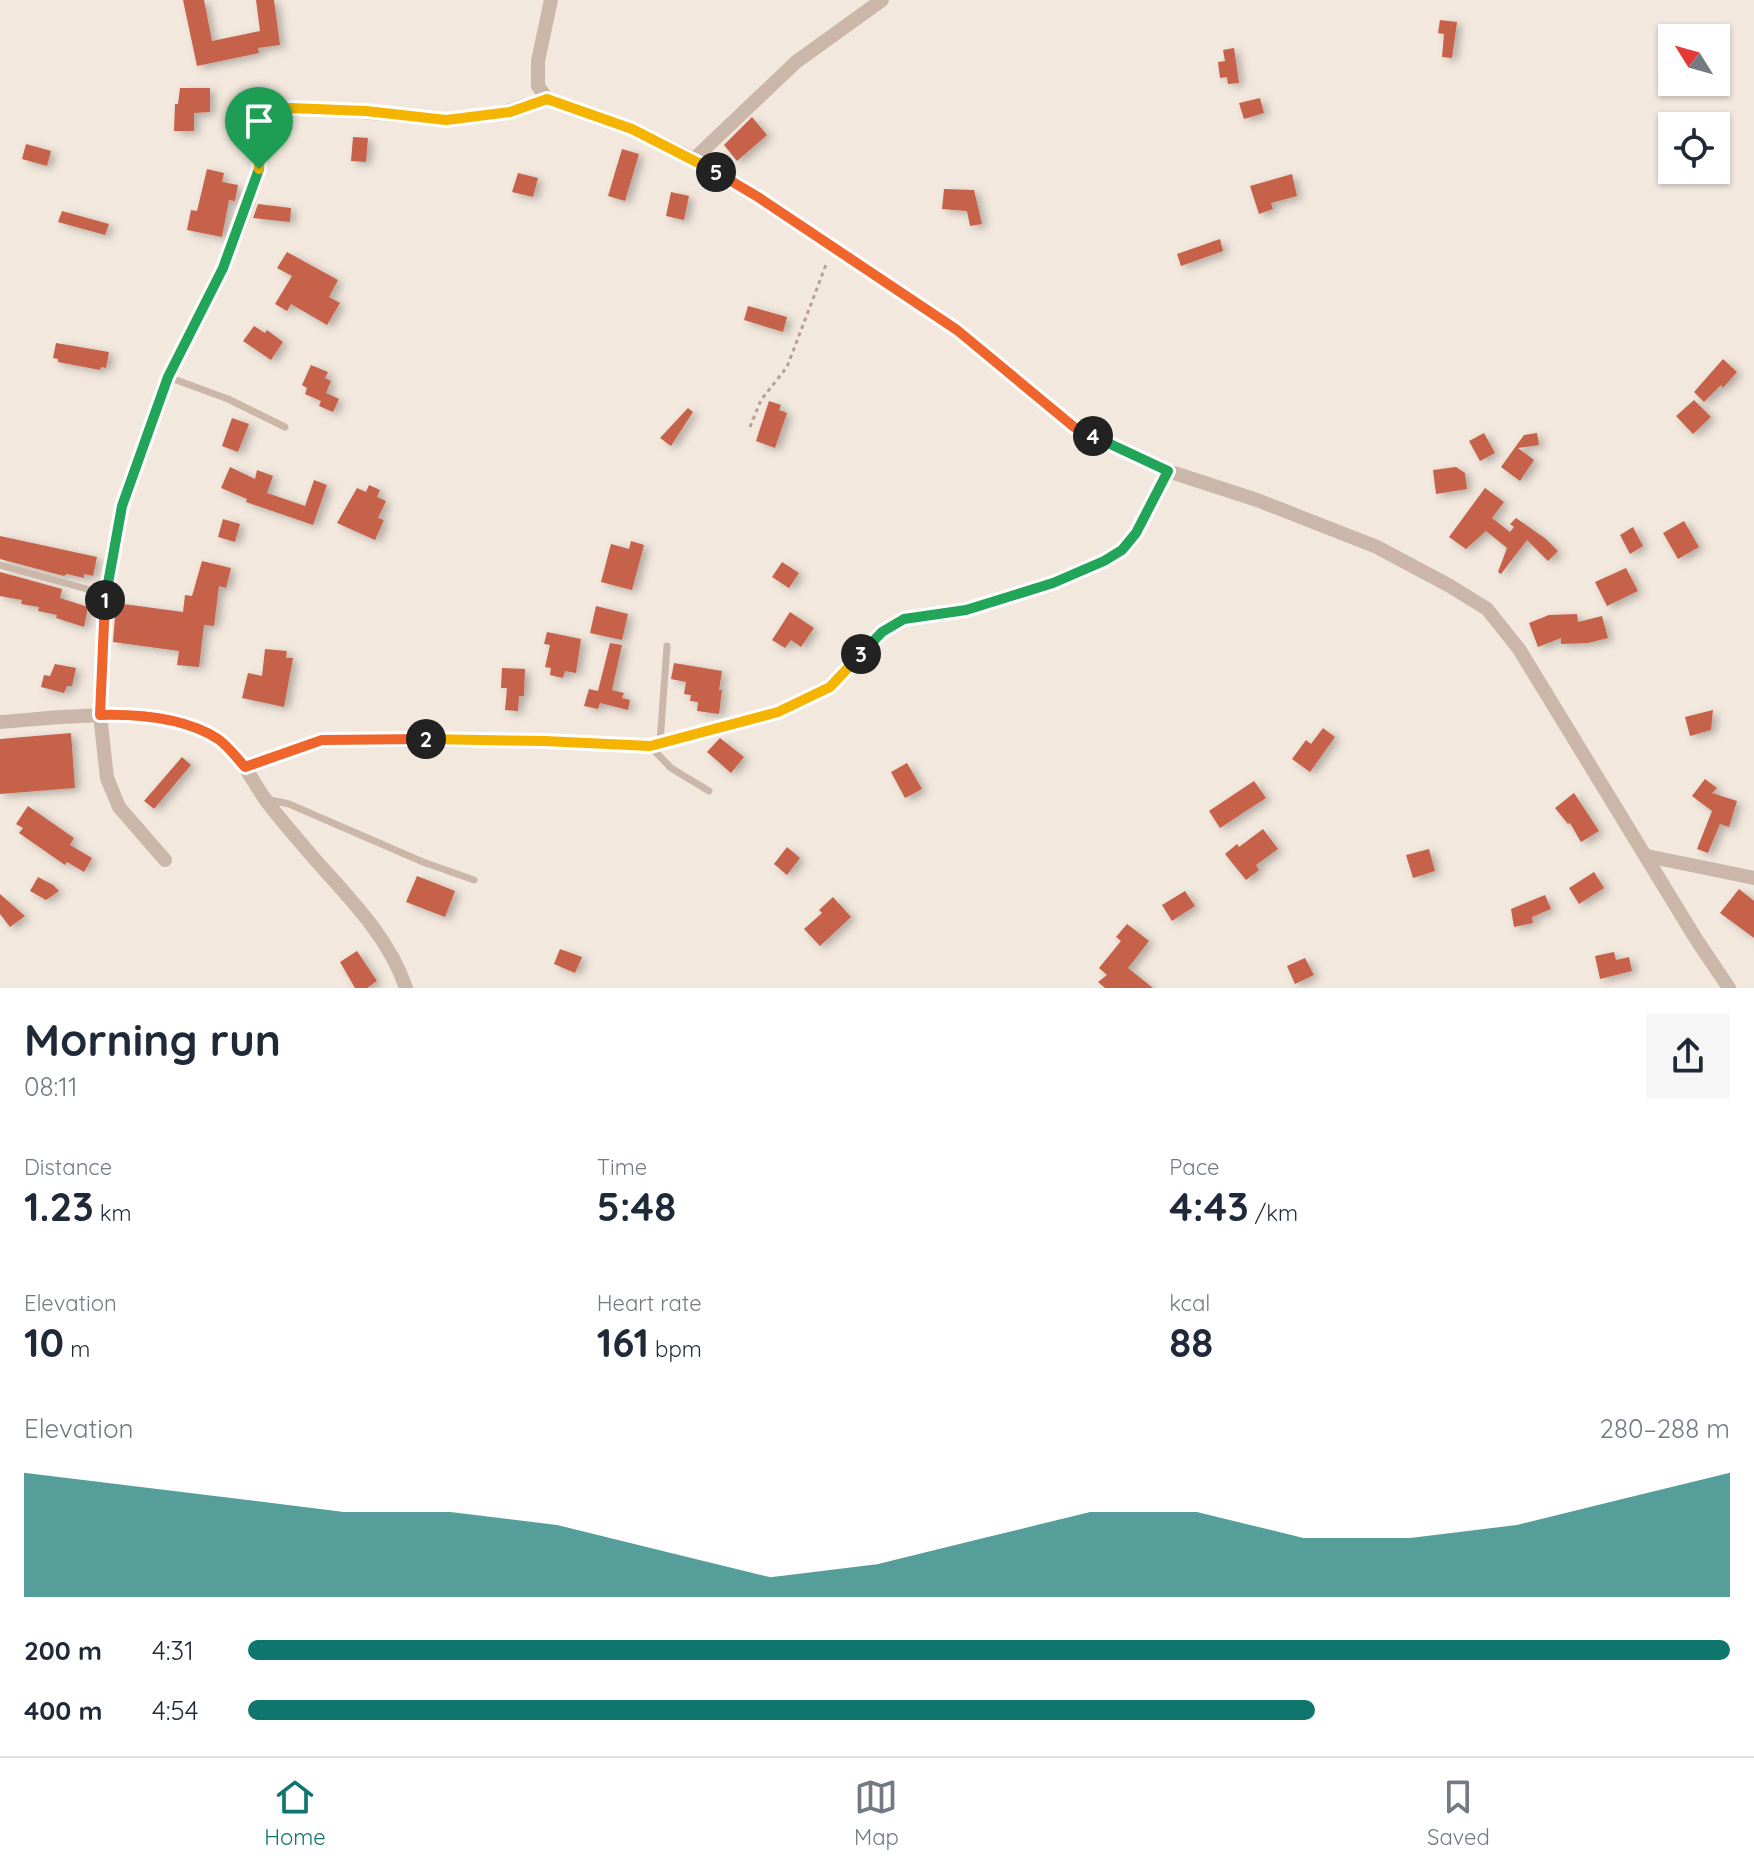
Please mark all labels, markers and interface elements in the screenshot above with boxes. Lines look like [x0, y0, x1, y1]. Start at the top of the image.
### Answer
north arrow [1658, 24, 1730, 96]
map controls [1658, 24, 1730, 184]
pin [225, 87, 293, 169]
icon: arrive [237, 99, 281, 143]
button: locate [1658, 112, 1730, 184]
pin: 5 [696, 152, 736, 192]
text: 5 [710, 158, 722, 186]
pin: 4 [1073, 416, 1113, 456]
text: 4 [1087, 422, 1099, 450]
pin: 1 [85, 580, 125, 620]
text: 1 [101, 586, 109, 614]
pin: 3 [841, 634, 881, 674]
text: 3 [855, 640, 867, 668]
pin: 2 [406, 719, 446, 759]
text: 2 [420, 725, 432, 753]
text: Morning run [24, 1012, 281, 1067]
button: share [1646, 1014, 1730, 1098]
text: 08:11 [24, 1070, 78, 1103]
text: Distance [24, 1153, 112, 1181]
text: Time [597, 1153, 647, 1181]
text: Pace [1169, 1153, 1220, 1181]
text: 1.23 [24, 1181, 94, 1231]
text: 5:48 [597, 1181, 676, 1231]
text: 4:43 [1169, 1181, 1249, 1231]
text: km [94, 1199, 132, 1227]
text: /km [1249, 1199, 1298, 1227]
text: Elevation [24, 1289, 117, 1317]
text: Heart rate [597, 1289, 702, 1317]
text: kcal [1169, 1289, 1210, 1317]
text: 10 [24, 1317, 64, 1367]
text: 161 [597, 1317, 649, 1367]
text: 88 [1169, 1317, 1213, 1367]
text: m [64, 1335, 90, 1363]
text: bpm [649, 1335, 702, 1363]
text: Elevation [24, 1412, 134, 1445]
text: 280–288 m [1600, 1412, 1730, 1445]
text: 200 m [24, 1634, 102, 1667]
text: 4:31 [152, 1634, 194, 1667]
text: 400 m [24, 1694, 102, 1727]
text: 4:54 [152, 1694, 198, 1727]
tab: Home [264, 1775, 326, 1851]
tab: Map [854, 1775, 899, 1851]
tab: Saved [1427, 1775, 1490, 1851]

